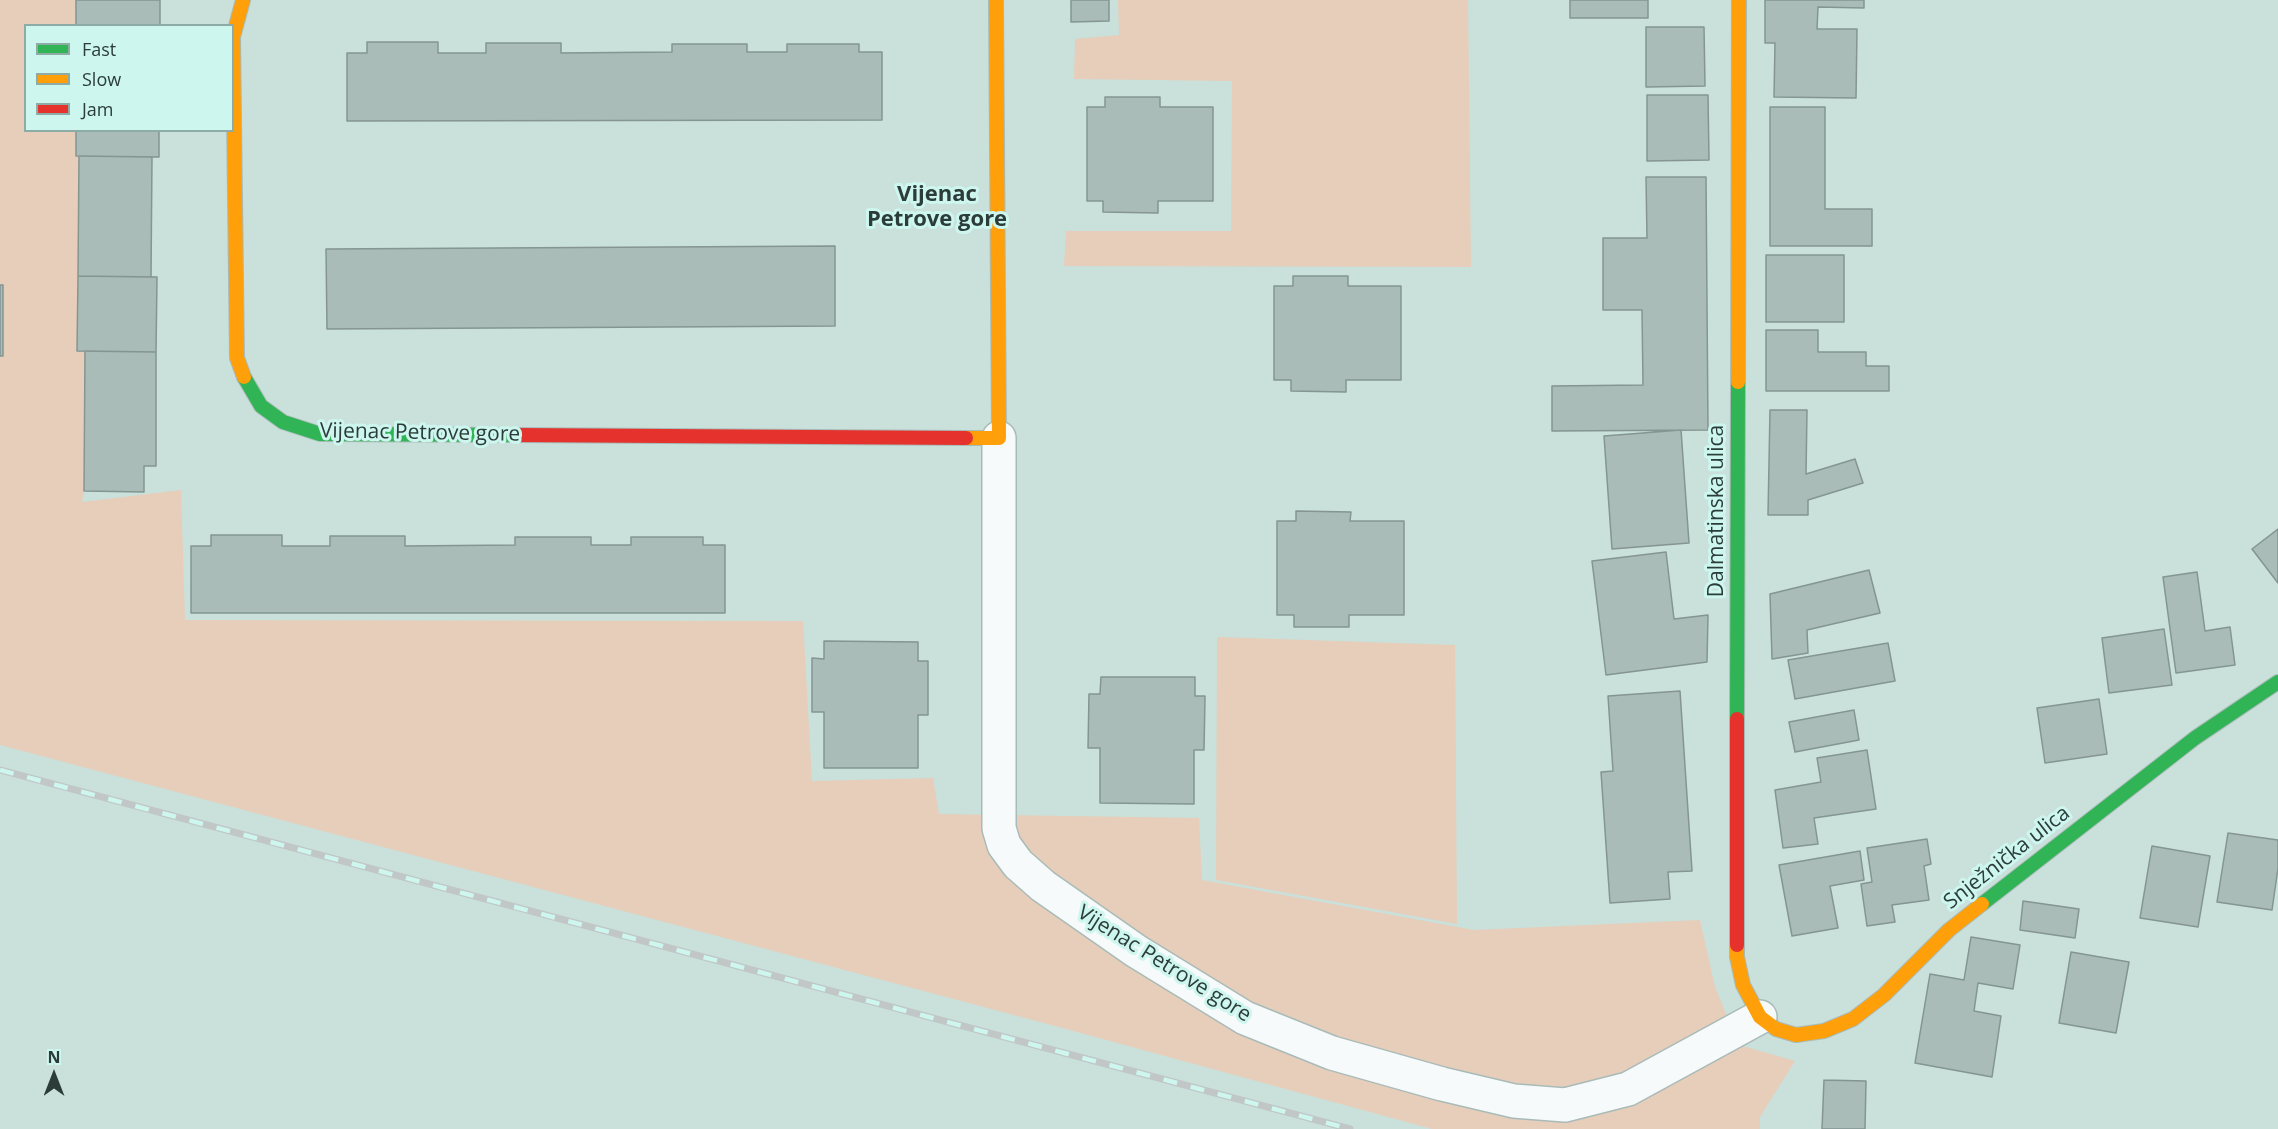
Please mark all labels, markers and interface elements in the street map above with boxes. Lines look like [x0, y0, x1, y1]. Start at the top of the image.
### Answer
legend [24, 24, 234, 132]
text: Fast [82, 37, 116, 61]
text: Slow [82, 67, 121, 91]
text: Jam [82, 97, 114, 121]
district label: Vijenac Petrove gore [867, 182, 1007, 234]
street label: Vijenac Petrove gore [320, 419, 520, 447]
street label: Dalmatinska ulica [1704, 425, 1730, 597]
street label: Snježnička ulica [1939, 801, 2075, 915]
street label: Vijenac Petrove gore [1072, 900, 1256, 1028]
north arrow [24, 1045, 84, 1105]
text: N [47, 1046, 61, 1068]

